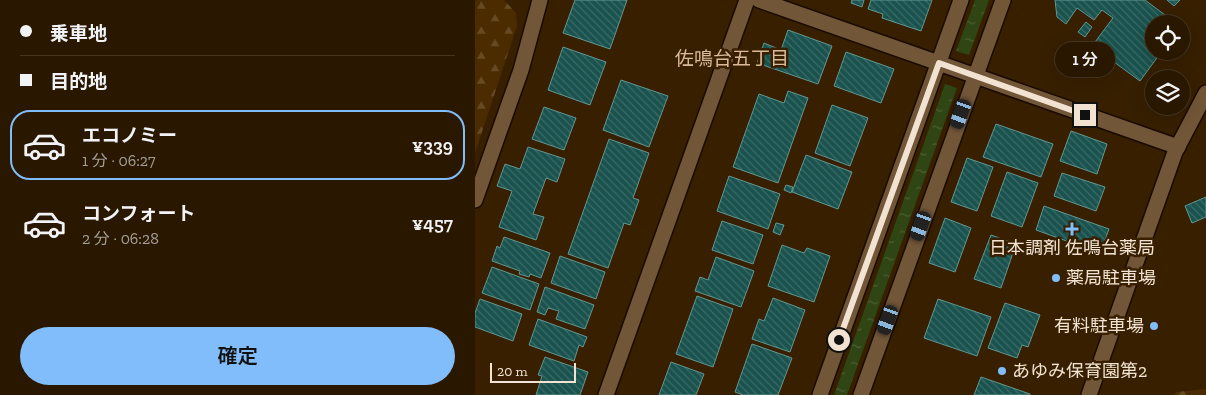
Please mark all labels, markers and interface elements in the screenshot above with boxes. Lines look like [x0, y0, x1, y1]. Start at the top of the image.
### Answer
map controls [1145, 15, 1190, 115]
button: locate [1145, 15, 1190, 60]
text: 乗車地 [50, 22, 107, 45]
callout: 1 分 [1055, 42, 1115, 78]
district label: 佐鳴台五丁目 [675, 47, 789, 70]
text: 1 分 [1072, 50, 1098, 69]
text: 目的地 [50, 70, 107, 93]
button: layers [1145, 70, 1190, 115]
car [948, 97, 973, 131]
route end [1074, 104, 1096, 126]
icon: car [22, 123, 67, 168]
text: エコノミー [82, 124, 177, 147]
text: ¥339 [412, 134, 453, 157]
text: 1 分 · 06:27 [82, 151, 156, 170]
icon: car [22, 201, 67, 246]
text: コンフォート [82, 202, 195, 225]
car [908, 209, 933, 243]
text: ¥457 [412, 212, 453, 235]
marker: 日本調剤 佐鳴台薬局 [1066, 223, 1078, 235]
text: 2 分 · 06:28 [82, 229, 159, 248]
place label: 日本調剤 佐鳴台薬局 [989, 237, 1155, 259]
place label: 薬局駐車場 [1066, 267, 1156, 289]
marker: 薬局駐車場 [1050, 272, 1062, 284]
car [875, 303, 900, 337]
place label: 有料駐車場 [1054, 315, 1144, 337]
marker: 有料駐車場 [1148, 320, 1160, 332]
button: 確定 [20, 327, 455, 385]
route start [828, 329, 850, 351]
scale bar [490, 360, 576, 383]
place label: あゆみ保育園第2 [1012, 360, 1147, 382]
text: 20 m [497, 363, 528, 380]
marker: あゆみ保育園第2 [996, 365, 1008, 377]

